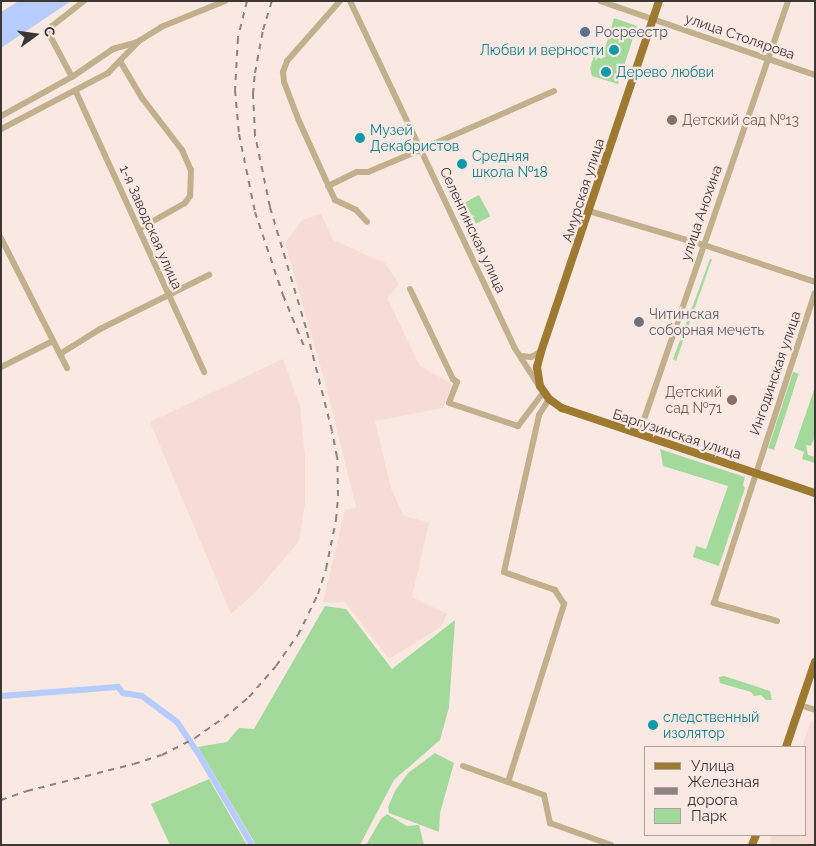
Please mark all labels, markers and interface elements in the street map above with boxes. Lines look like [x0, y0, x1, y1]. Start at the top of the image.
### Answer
street label: улица Столярова [683, 9, 797, 63]
north arrow [10, 10, 60, 60]
place label: Росреестр [595, 24, 668, 40]
text: С [41, 25, 58, 38]
marker: Росреестр [579, 26, 591, 38]
place label: Любви и верности [480, 42, 604, 58]
marker: Любви и верности [608, 44, 620, 56]
place label: Дерево любви [616, 64, 714, 80]
marker: Дерево любви [600, 66, 612, 78]
place label: Детский сад №13 [682, 112, 799, 128]
marker: Детский сад №13 [666, 114, 678, 126]
place label: Музей Декабристов [370, 122, 459, 154]
marker: Музей Декабристов [354, 132, 366, 144]
street label: Амурская улица [558, 136, 608, 244]
place label: Средняя школа №18 [472, 148, 548, 180]
marker: Средняя школа №18 [456, 158, 468, 170]
street label: 1-я Заводская улица [116, 162, 186, 292]
street label: улица Анохина [677, 163, 725, 263]
street label: Селенгинская улица [436, 164, 510, 296]
place label: Читинская соборная мечеть [649, 306, 764, 338]
street label: Ингодинская улица [746, 309, 804, 437]
marker: Читинская соборная мечеть [633, 316, 645, 328]
place label: Детский сад №71 [665, 384, 722, 417]
marker: Детский сад №71 [726, 394, 738, 406]
street label: Баргузинская улица [610, 405, 744, 463]
place label: следственный изолятор [663, 709, 759, 742]
marker: следственный изолятор [647, 719, 659, 731]
legend [644, 746, 806, 836]
text: Улица [691, 757, 735, 775]
text: Железная дорога [688, 773, 760, 809]
text: Парк [691, 807, 727, 825]

